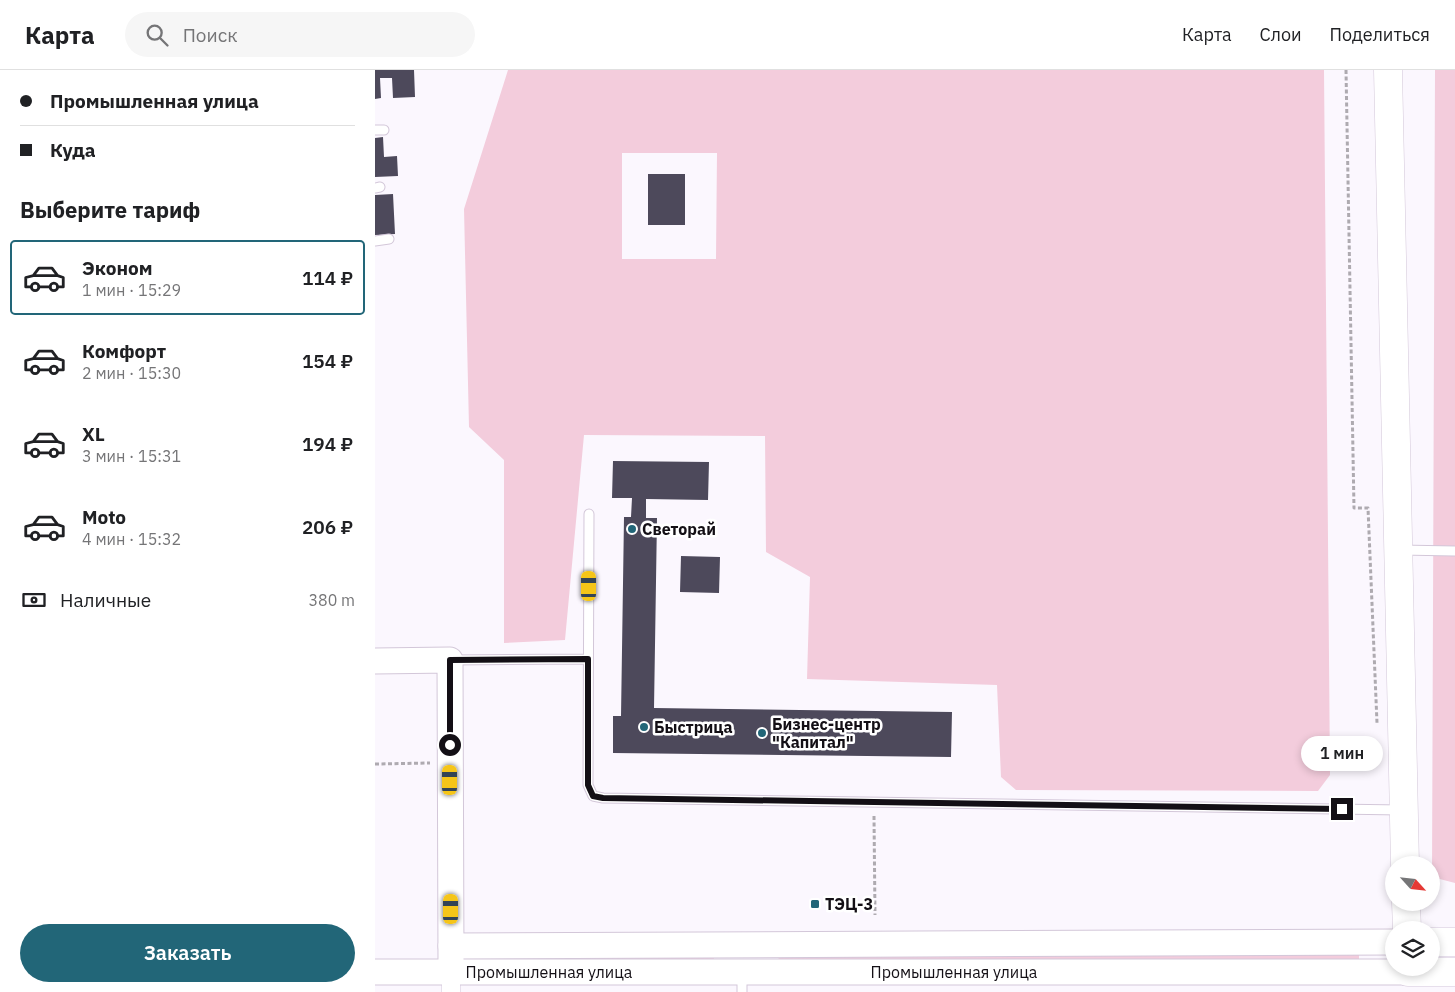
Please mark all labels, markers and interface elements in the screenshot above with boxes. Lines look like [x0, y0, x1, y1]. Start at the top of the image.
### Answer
search box [125, 12, 475, 57]
text: Карта [25, 19, 95, 51]
icon: search [143, 21, 171, 49]
text: Поиск [183, 23, 238, 47]
text: Карта [1182, 23, 1232, 46]
text: Слои [1260, 23, 1302, 46]
text: Поделиться [1330, 23, 1430, 46]
text: Промышленная улица [50, 89, 259, 113]
text: Куда [50, 138, 95, 162]
text: Выберите тариф [20, 195, 200, 224]
icon: car [22, 255, 67, 300]
text: Эконом [82, 256, 153, 280]
text: 114 ₽ [302, 266, 353, 290]
text: 1 мин · 15:29 [82, 280, 181, 300]
icon: car [22, 338, 67, 383]
text: Комфорт [82, 339, 166, 363]
text: 154 ₽ [302, 349, 353, 373]
text: 2 мин · 15:30 [82, 363, 181, 383]
icon: car [22, 421, 67, 466]
text: XL [82, 422, 105, 446]
text: 194 ₽ [302, 432, 353, 456]
text: 3 мин · 15:31 [82, 446, 181, 466]
icon: car [22, 504, 67, 549]
text: Moto [82, 505, 126, 529]
text: 206 ₽ [302, 515, 353, 539]
place label: Светорай [642, 519, 716, 539]
marker: Светорай [626, 523, 638, 535]
text: 4 мин · 15:32 [82, 529, 181, 549]
car [581, 571, 596, 601]
icon: cash [20, 586, 48, 614]
text: Наличные [60, 588, 151, 612]
text: 380 m [308, 590, 355, 610]
place label: Бизнес-центр "Капитал" [772, 714, 881, 752]
place label: Быстрица [654, 717, 732, 737]
marker: Быстрица [638, 721, 650, 733]
marker: Бизнес-центр "Капитал" [756, 727, 768, 739]
route start [439, 734, 461, 756]
callout: 1 мин [1301, 736, 1383, 772]
text: 1 мин [1320, 743, 1364, 763]
car [442, 765, 457, 795]
route end [1331, 798, 1353, 820]
north arrow [1385, 856, 1440, 911]
map controls [1385, 856, 1440, 976]
car [443, 894, 458, 924]
place label: ТЭЦ-3 [825, 894, 873, 914]
marker: ТЭЦ-3 [809, 898, 821, 910]
button: layers [1385, 921, 1440, 976]
button: Заказать [20, 924, 355, 982]
street label: Промышленная улица [466, 962, 633, 982]
street label: Промышленная улица [871, 962, 1038, 982]

